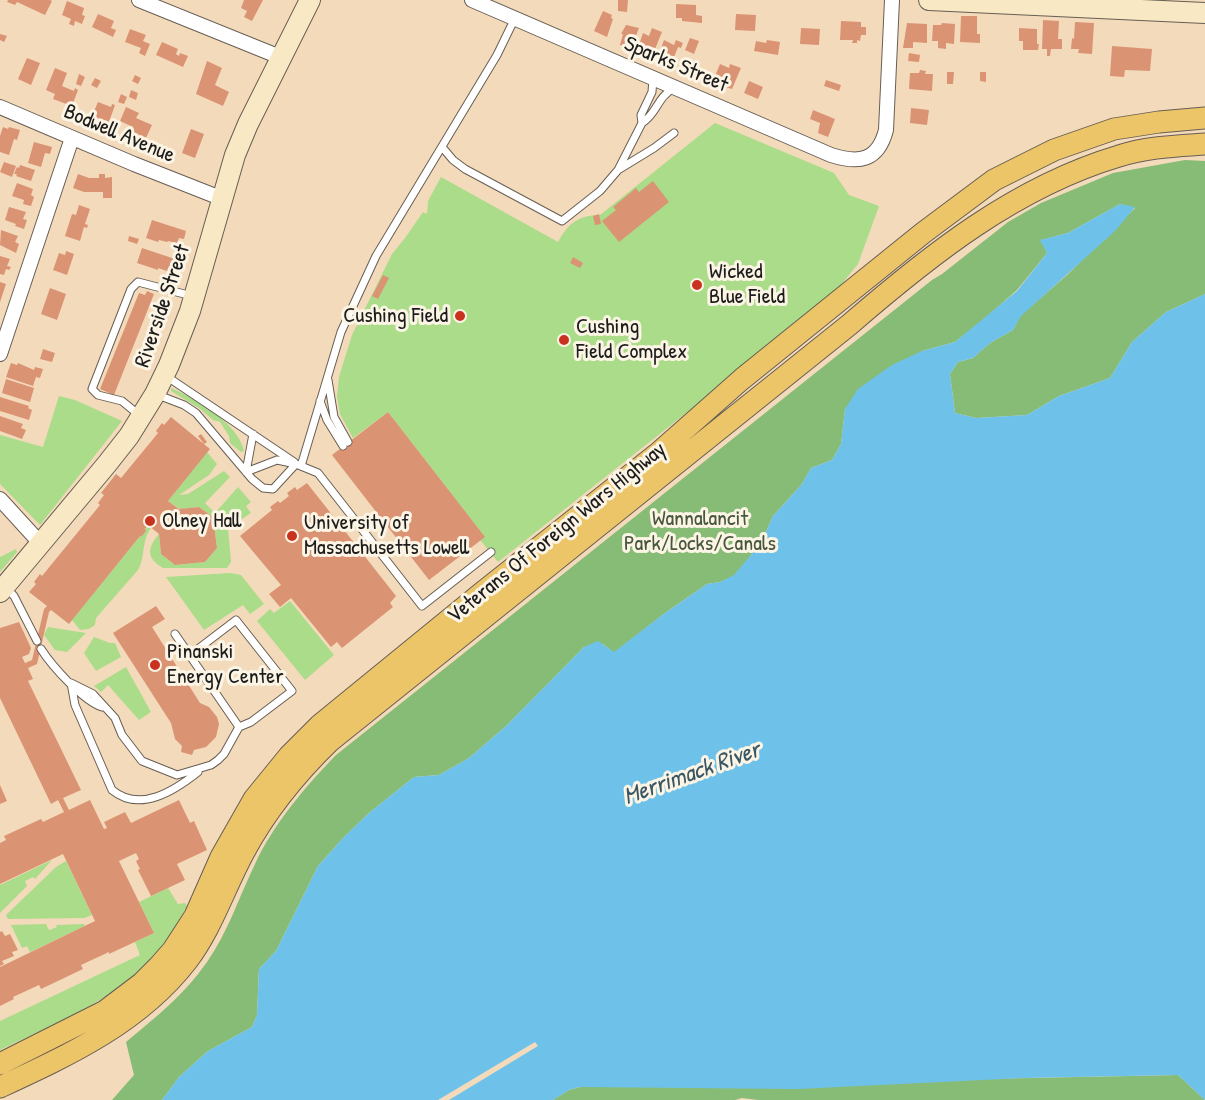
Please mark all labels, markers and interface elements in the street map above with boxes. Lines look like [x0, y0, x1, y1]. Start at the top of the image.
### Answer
street label: Sparks Street [620, 31, 732, 99]
street label: Bodwell Avenue [60, 99, 178, 169]
street label: Riverside Street [130, 241, 196, 371]
place label: Wicked Blue Field [709, 259, 785, 310]
marker: Wicked Blue Field [690, 278, 704, 292]
place label: Cushing Field [343, 303, 448, 329]
marker: Cushing Field [453, 309, 467, 323]
place label: Cushing Field Complex [576, 314, 687, 366]
marker: Cushing Field Complex [557, 333, 571, 347]
street label: Veterans Of Foreign Wars Highway [442, 437, 672, 629]
park label: Wannalancit Park/Locks/Canals [624, 506, 776, 558]
place label: Olney Hall [162, 508, 242, 534]
place label: University of Massachusetts Lowell [304, 510, 469, 562]
marker: Olney Hall [143, 514, 157, 528]
marker: University of Massachusetts Lowell [285, 529, 299, 543]
place label: Pinanski Energy Center [167, 639, 284, 690]
marker: Pinanski Energy Center [148, 658, 162, 672]
water label: Merrimack River [620, 736, 764, 812]

